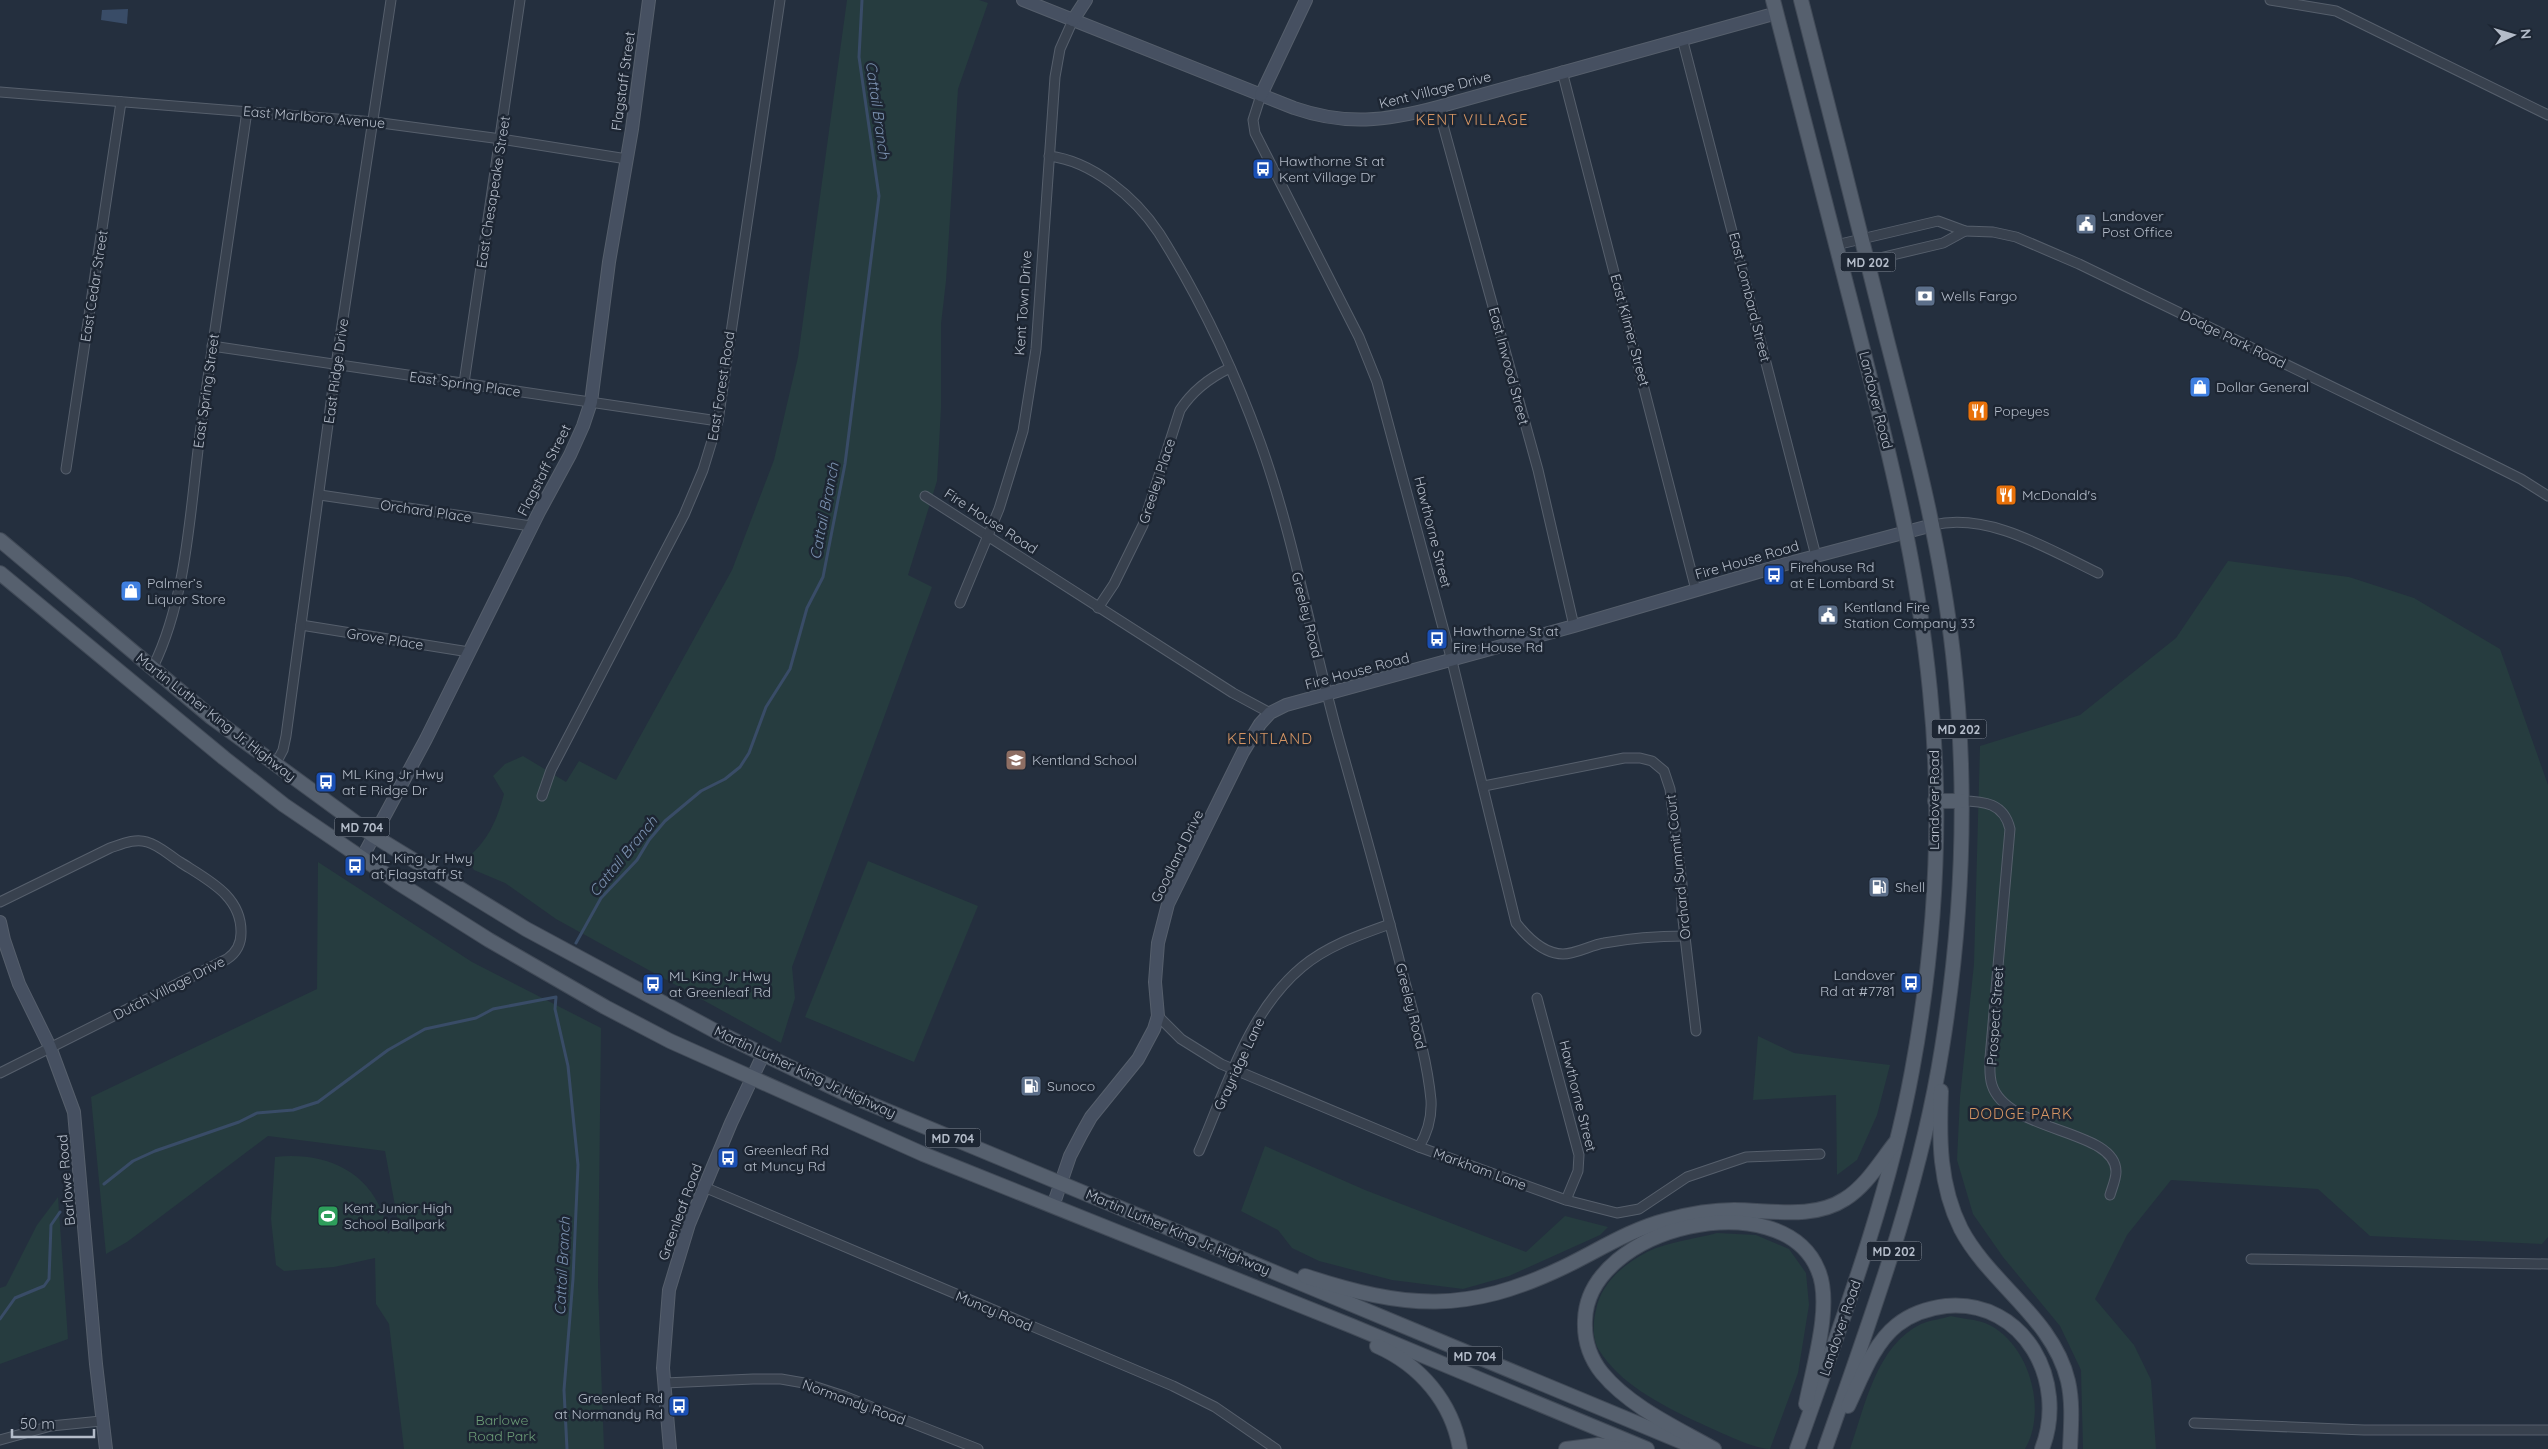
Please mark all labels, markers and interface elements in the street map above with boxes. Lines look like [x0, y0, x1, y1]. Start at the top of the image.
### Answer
north arrow [2488, 10, 2538, 60]
text: N [2517, 28, 2535, 40]
street label: Flagstaff Street [607, 30, 639, 132]
water label: Cattail Branch [862, 60, 894, 160]
street label: Kent Village Drive [1377, 67, 1493, 113]
street label: East Marlboro Avenue [242, 102, 386, 132]
district label: KENT VILLAGE [1416, 110, 1528, 129]
street label: East Chesapeake Street [472, 114, 514, 269]
place label: Hawthorne St at Kent Village Dr [1279, 152, 1385, 186]
bus stop icon: Hawthorne St at Kent Village Dr [1251, 157, 1275, 181]
place label: Landover Post Office [2102, 207, 2173, 241]
public building icon: Landover Post Office [2074, 212, 2098, 236]
street label: East Cedar Street [76, 229, 112, 343]
street label: East Lombard Street [1725, 230, 1775, 364]
street label: Kent Town Drive [1010, 250, 1036, 356]
road number: MD 202 [1840, 252, 1896, 272]
street label: East Kilmer Street [1606, 272, 1654, 388]
bank icon: Wells Fargo [1913, 284, 1937, 308]
place label: Wells Fargo [1941, 287, 2017, 305]
street label: East Inwood Street [1485, 305, 1533, 427]
street label: Dodge Park Road [2177, 306, 2289, 372]
street label: East Ridge Drive [320, 317, 352, 425]
street label: East Forest Road [703, 330, 739, 442]
street label: East Spring Street [189, 332, 223, 449]
street label: Landover Road [1855, 349, 1897, 451]
street label: East Spring Place [408, 367, 522, 401]
shop icon: Dollar General [2188, 375, 2212, 399]
place label: Dollar General [2216, 378, 2309, 396]
restaurant icon: Popeyes [1966, 399, 1990, 423]
place label: Popeyes [1994, 402, 2049, 420]
street label: Flagstaff Street [513, 421, 575, 519]
street label: Greeley Place [1135, 436, 1179, 526]
water label: Cattail Branch [805, 460, 843, 561]
street label: Hawthorne Street [1410, 474, 1456, 590]
restaurant icon: McDonald's [1994, 483, 2018, 507]
street label: Fire House Road [941, 484, 1041, 558]
place label: McDonald's [2022, 486, 2097, 504]
street label: Orchard Place [379, 496, 473, 526]
street label: Fire House Road [1693, 537, 1801, 583]
place label: Firehouse Rd at E Lombard St [1790, 558, 1895, 592]
bus stop icon: Firehouse Rd at E Lombard St [1762, 563, 1786, 587]
street label: Greeley Road [1288, 570, 1326, 660]
place label: Palmer’s Liquor Store [147, 574, 226, 608]
shop icon: Palmer’s Liquor Store [119, 579, 143, 603]
place label: Kentland Fire Station Company 33 [1844, 598, 1975, 632]
public building icon: Kentland Fire Station Company 33 [1816, 603, 1840, 627]
place label: Hawthorne St at Fire House Rd [1453, 622, 1559, 656]
street label: Grove Place [345, 624, 425, 654]
bus stop icon: Hawthorne St at Fire House Rd [1425, 627, 1449, 651]
street label: Fire House Road [1303, 648, 1411, 694]
street label: Martin Luther King Jr. Highway [132, 649, 300, 785]
road number: MD 202 [1932, 720, 1986, 739]
district label: KENTLAND [1227, 729, 1313, 748]
school or university icon: Kentland School [1004, 748, 1028, 772]
street label: Landover Road [1925, 750, 1943, 850]
place label: Kentland School [1032, 751, 1137, 769]
place label: ML King Jr Hwy at E Ridge Dr [342, 765, 444, 799]
bus stop icon: ML King Jr Hwy at E Ridge Dr [314, 770, 338, 794]
street label: Orchard Summit Court [1661, 793, 1695, 940]
street label: Goodland Drive [1147, 807, 1207, 905]
water label: Cattail Branch [585, 811, 662, 900]
road number: MD 704 [334, 818, 390, 836]
place label: ML King Jr Hwy at Flagstaff St [371, 849, 473, 883]
bus stop icon: ML King Jr Hwy at Flagstaff St [343, 854, 367, 878]
fuel station icon: Shell [1867, 875, 1891, 899]
place label: Shell [1895, 878, 1925, 896]
street label: Dutch Village Drive [110, 952, 228, 1024]
street label: Greeley Road [1392, 961, 1430, 1051]
place label: Landover Rd at #7781 [1820, 966, 1896, 1000]
street label: Prospect Street [1983, 966, 2007, 1066]
place label: ML King Jr Hwy at Greenleaf Rd [669, 967, 771, 1001]
bus stop icon: Landover Rd at #7781 [1899, 971, 1923, 995]
bus stop icon: ML King Jr Hwy at Greenleaf Rd [641, 972, 665, 996]
street label: Grayridge Lane [1210, 1015, 1268, 1113]
street label: Martin Luther King Jr. Highway [711, 1022, 899, 1122]
street label: Hawthorne Street [1555, 1038, 1601, 1154]
fuel station icon: Sunoco [1019, 1074, 1043, 1098]
place label: Sunoco [1047, 1077, 1095, 1095]
district label: DODGE PARK [1969, 1104, 2073, 1123]
road number: MD 704 [926, 1128, 980, 1148]
street label: Barlowe Road [53, 1134, 79, 1226]
place label: Greenleaf Rd at Muncy Rd [744, 1141, 829, 1175]
street label: Markham Lane [1431, 1144, 1529, 1194]
bus stop icon: Greenleaf Rd at Muncy Rd [716, 1146, 740, 1170]
street label: Greenleaf Road [654, 1161, 706, 1263]
street label: Martin Luther King Jr. Highway [1083, 1185, 1273, 1279]
place label: Kent Junior High School Ballpark [344, 1199, 452, 1233]
sports icon: Kent Junior High School Ballpark [316, 1204, 340, 1228]
water label: Cattail Branch [550, 1216, 574, 1316]
road number: MD 202 [1866, 1242, 1922, 1260]
street label: Landover Road [1815, 1278, 1865, 1378]
street label: Muncy Road [953, 1287, 1035, 1335]
road number: MD 704 [1448, 1346, 1502, 1365]
street label: Normandy Road [800, 1375, 908, 1429]
place label: Greenleaf Rd at Normandy Rd [555, 1389, 663, 1423]
bus stop icon: Greenleaf Rd at Normandy Rd [667, 1394, 691, 1418]
scale bar [12, 1406, 95, 1438]
park label: Barlowe Road Park [468, 1411, 536, 1445]
text: 50 m [20, 1414, 55, 1433]

